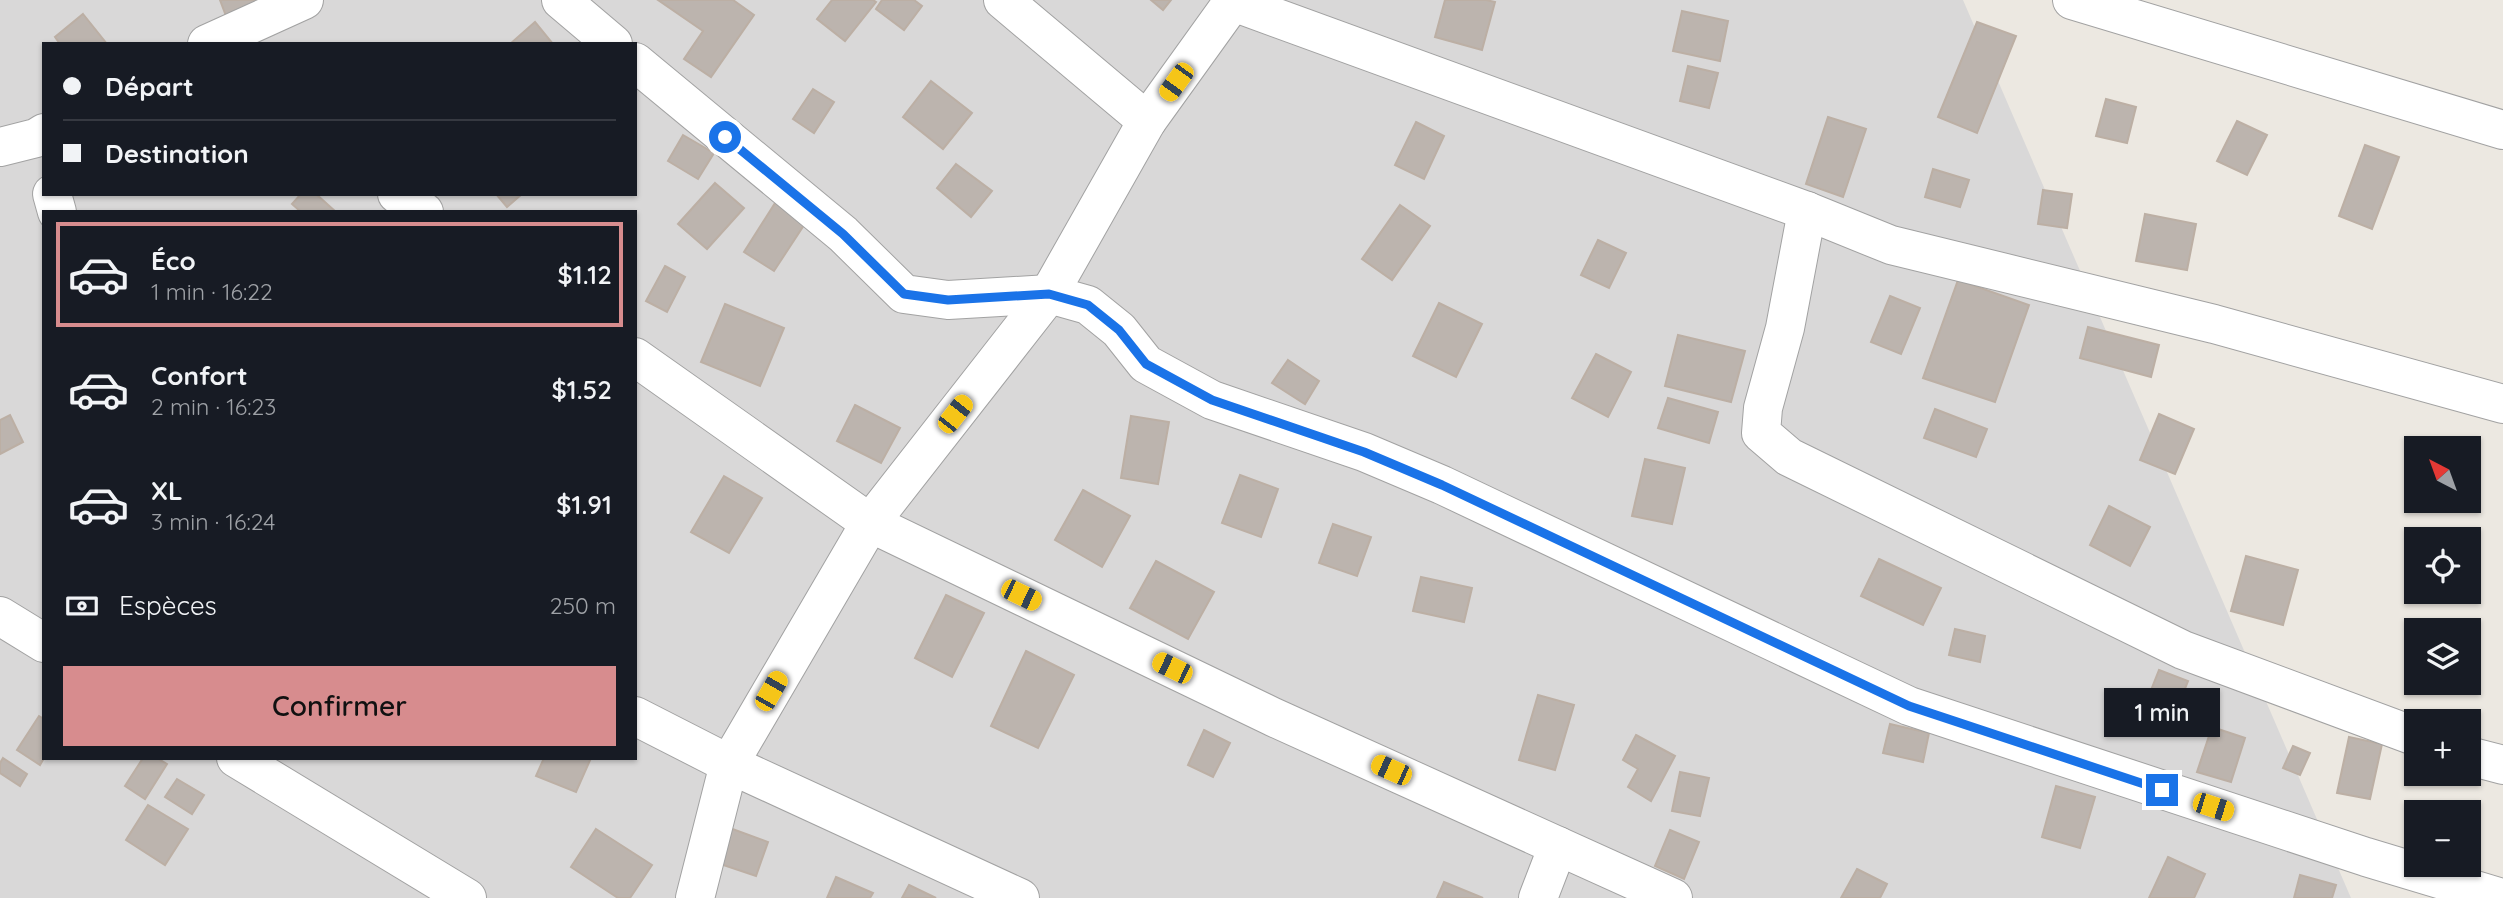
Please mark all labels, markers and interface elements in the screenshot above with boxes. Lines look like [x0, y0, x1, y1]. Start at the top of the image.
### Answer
car [1156, 59, 1197, 105]
text: Départ [105, 70, 194, 103]
route start [709, 121, 741, 153]
text: Destination [105, 137, 249, 170]
icon: car [67, 243, 130, 306]
text: Éco [151, 244, 196, 277]
text: $1.12 [558, 258, 612, 291]
text: 1 min · 16:22 [151, 277, 273, 306]
icon: car [67, 358, 130, 421]
text: Confort [151, 359, 248, 392]
text: $1.52 [552, 373, 612, 406]
car [934, 391, 977, 437]
text: 2 min · 16:23 [151, 392, 276, 421]
north arrow [2404, 436, 2482, 513]
map controls [2404, 436, 2481, 877]
icon: car [67, 473, 130, 536]
text: XL [151, 474, 183, 507]
text: $1.91 [556, 488, 612, 521]
text: 3 min · 16:24 [151, 507, 275, 536]
button: locate [2404, 527, 2481, 604]
car [998, 576, 1045, 614]
icon: cash [63, 587, 101, 625]
text: Espèces [119, 589, 217, 622]
text: 250 m [550, 591, 616, 620]
button: layers [2404, 618, 2481, 695]
car [1149, 649, 1196, 687]
button: Confirmer [63, 666, 616, 746]
car [752, 668, 791, 714]
callout: 1 min [2104, 688, 2220, 738]
text: 1 min [2134, 698, 2190, 727]
button: + [2404, 709, 2481, 786]
car [1368, 752, 1415, 788]
route end [2146, 774, 2178, 806]
car [2190, 791, 2237, 823]
button: − [2404, 800, 2481, 877]

